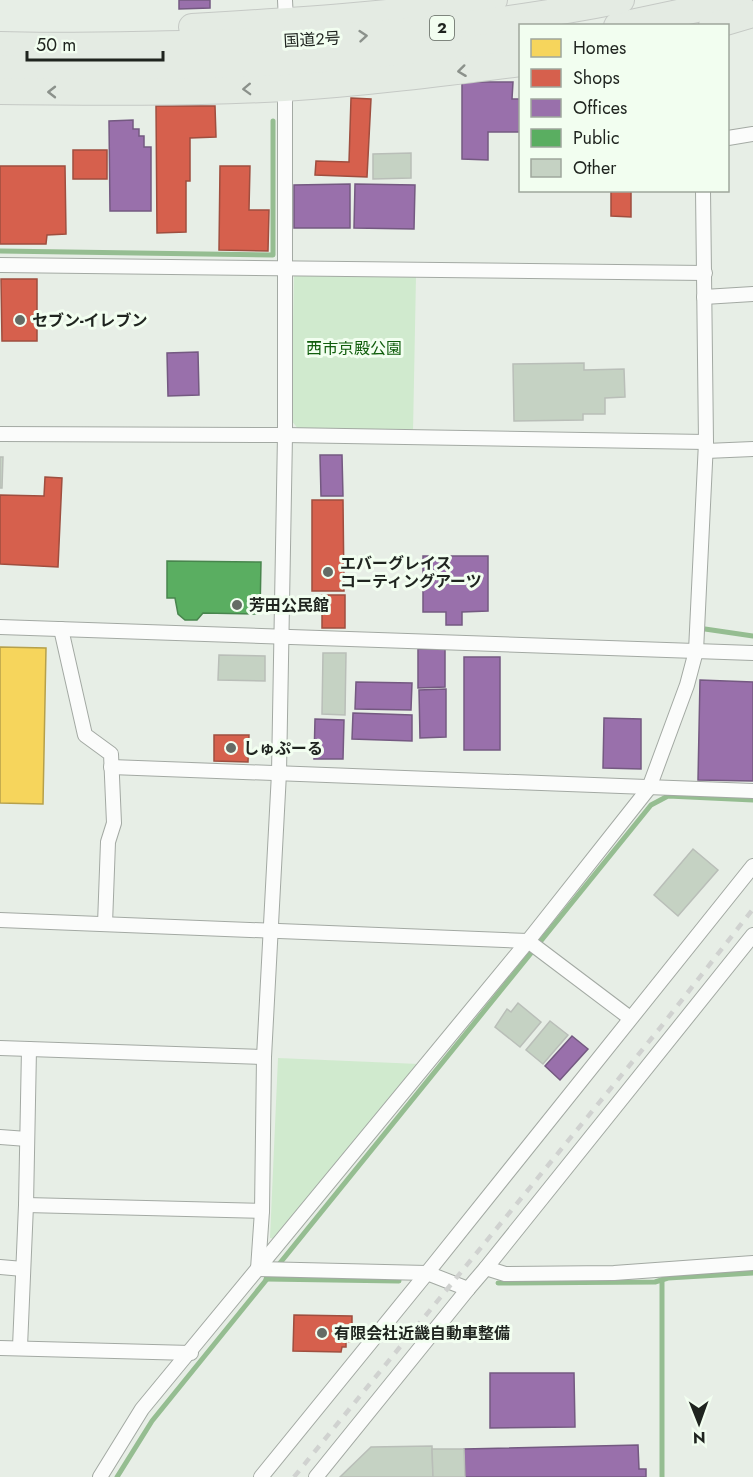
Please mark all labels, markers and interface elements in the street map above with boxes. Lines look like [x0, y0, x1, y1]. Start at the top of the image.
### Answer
road number: 2 [430, 16, 454, 40]
scale bar [27, 24, 164, 62]
legend [519, 24, 729, 192]
street label: 国道2号 [283, 27, 341, 52]
one-way arrow [358, 30, 367, 43]
text: 50 m [36, 32, 76, 58]
text: Homes [573, 35, 626, 61]
one-way arrow [458, 64, 467, 76]
text: Shops [573, 65, 620, 91]
one-way arrow [243, 83, 252, 95]
one-way arrow [48, 86, 57, 98]
text: Offices [573, 95, 627, 121]
text: Public [573, 125, 620, 151]
text: Other [573, 155, 617, 181]
place label: セブン-イレブン [32, 309, 148, 332]
marker: セブン-イレブン [13, 313, 27, 327]
park label: 西市京殿公園 [306, 337, 402, 360]
place label: エバーグレイス コーティングアーツ [340, 552, 482, 593]
marker: エバーグレイス コーティングアーツ [321, 565, 335, 579]
place label: 芳田公民館 [249, 594, 329, 617]
marker: 芳田公民館 [230, 598, 244, 612]
place label: しゅぷーる [243, 737, 323, 760]
marker: しゅぷーる [224, 741, 238, 755]
place label: 有限会社近畿自動車整備 [334, 1322, 510, 1345]
marker: 有限会社近畿自動車整備 [315, 1326, 329, 1340]
north arrow [669, 1393, 729, 1453]
text: N [693, 1426, 706, 1449]

